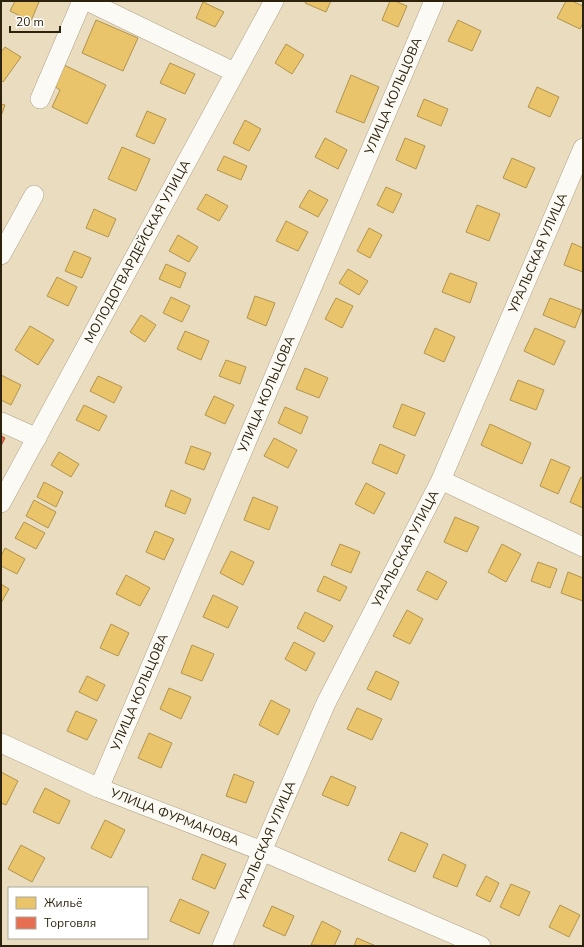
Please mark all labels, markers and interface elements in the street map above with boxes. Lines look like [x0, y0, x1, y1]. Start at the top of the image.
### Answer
scale bar [10, 8, 60, 34]
text: 20 m [16, 14, 44, 30]
street label: УЛИЦА КОЛЬЦОВА [360, 34, 427, 158]
street label: МОЛОДОГВАРДЕЙСКАЯ УЛИЦА [80, 156, 195, 347]
street label: УРАЛЬСКАЯ УЛИЦА [504, 190, 572, 317]
street label: УЛИЦА КОЛЬЦОВА [233, 332, 300, 456]
street label: УРАЛЬСКАЯ УЛИЦА [368, 487, 443, 611]
street label: УЛИЦА КОЛЬЦОВА [106, 631, 173, 755]
street label: УРАЛЬСКАЯ УЛИЦА [232, 778, 300, 905]
street label: УЛИЦА ФУРМАНОВА [107, 784, 242, 851]
legend [8, 887, 148, 939]
text: Жильё [44, 895, 82, 911]
text: Торговля [44, 915, 96, 931]

